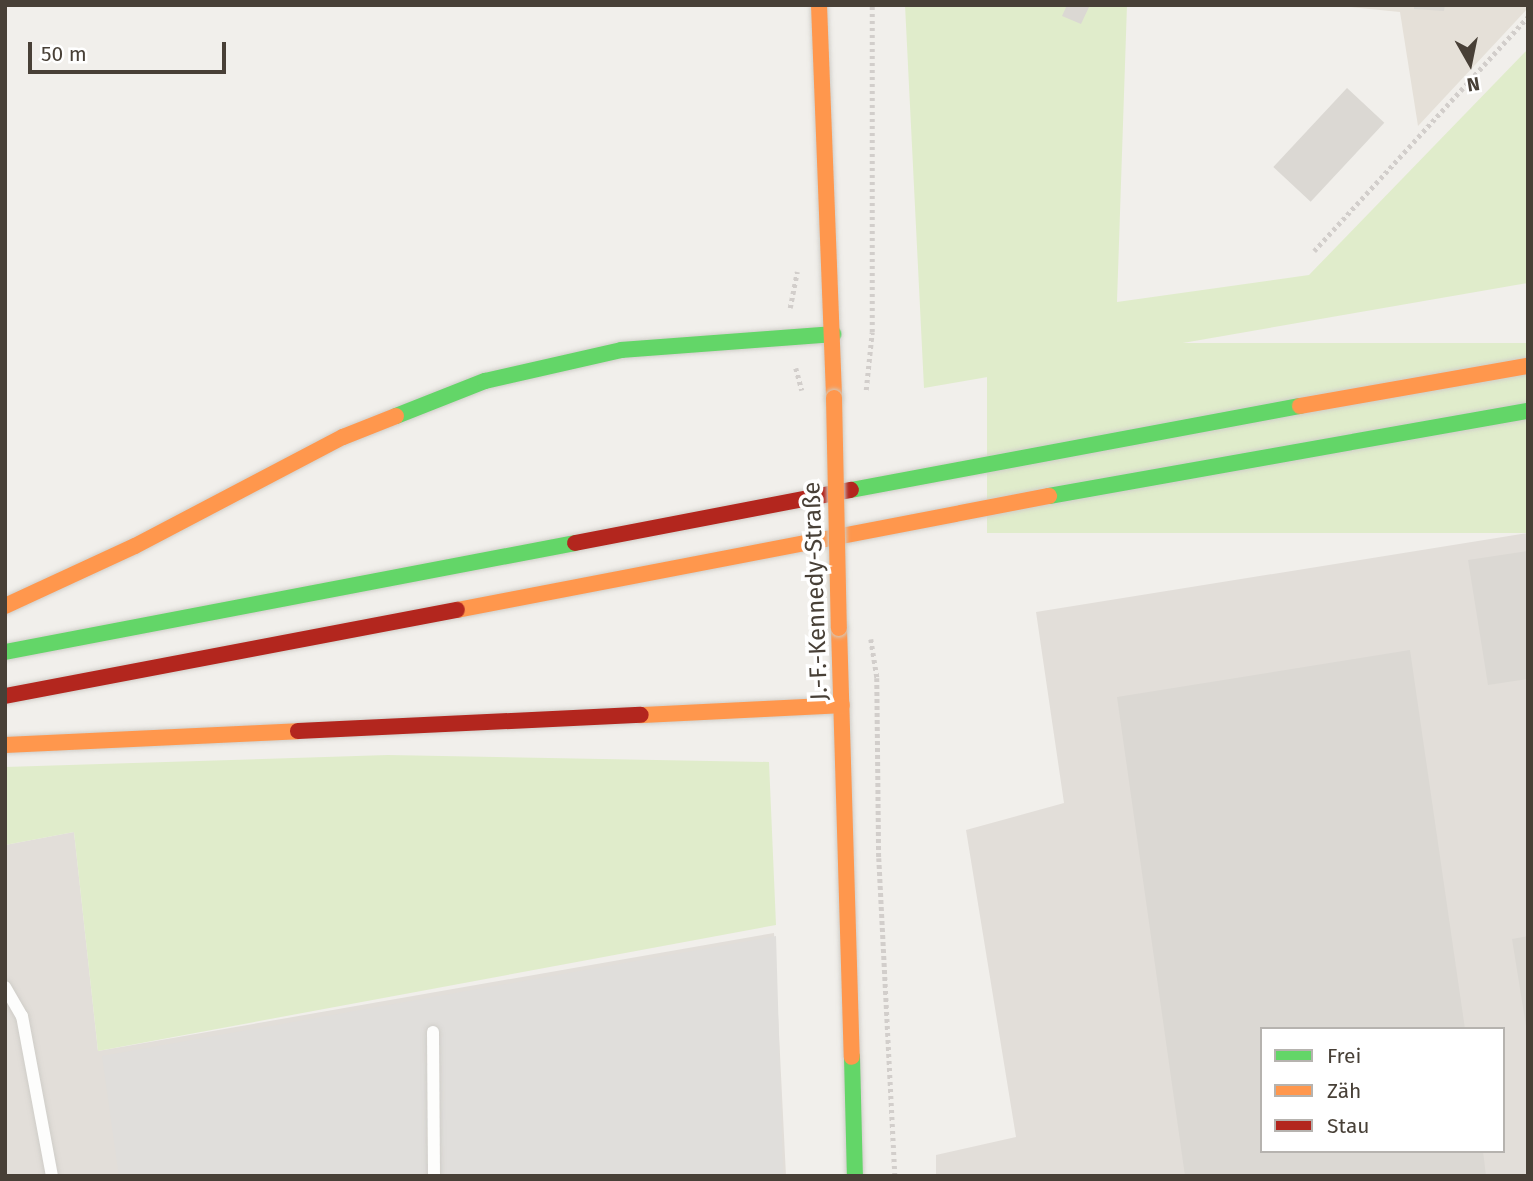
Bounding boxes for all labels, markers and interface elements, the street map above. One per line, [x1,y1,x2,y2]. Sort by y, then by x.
scale bar [32,28,229,72]
north arrow [1435,28,1505,98]
text: 50 m [41,41,87,67]
text: N [1465,72,1481,97]
street label: J.-F.-Kennedy-Straße [798,481,834,701]
legend [1260,1027,1505,1153]
text: Frei [1327,1043,1361,1069]
text: Zäh [1327,1078,1361,1104]
text: Stau [1327,1113,1370,1139]

